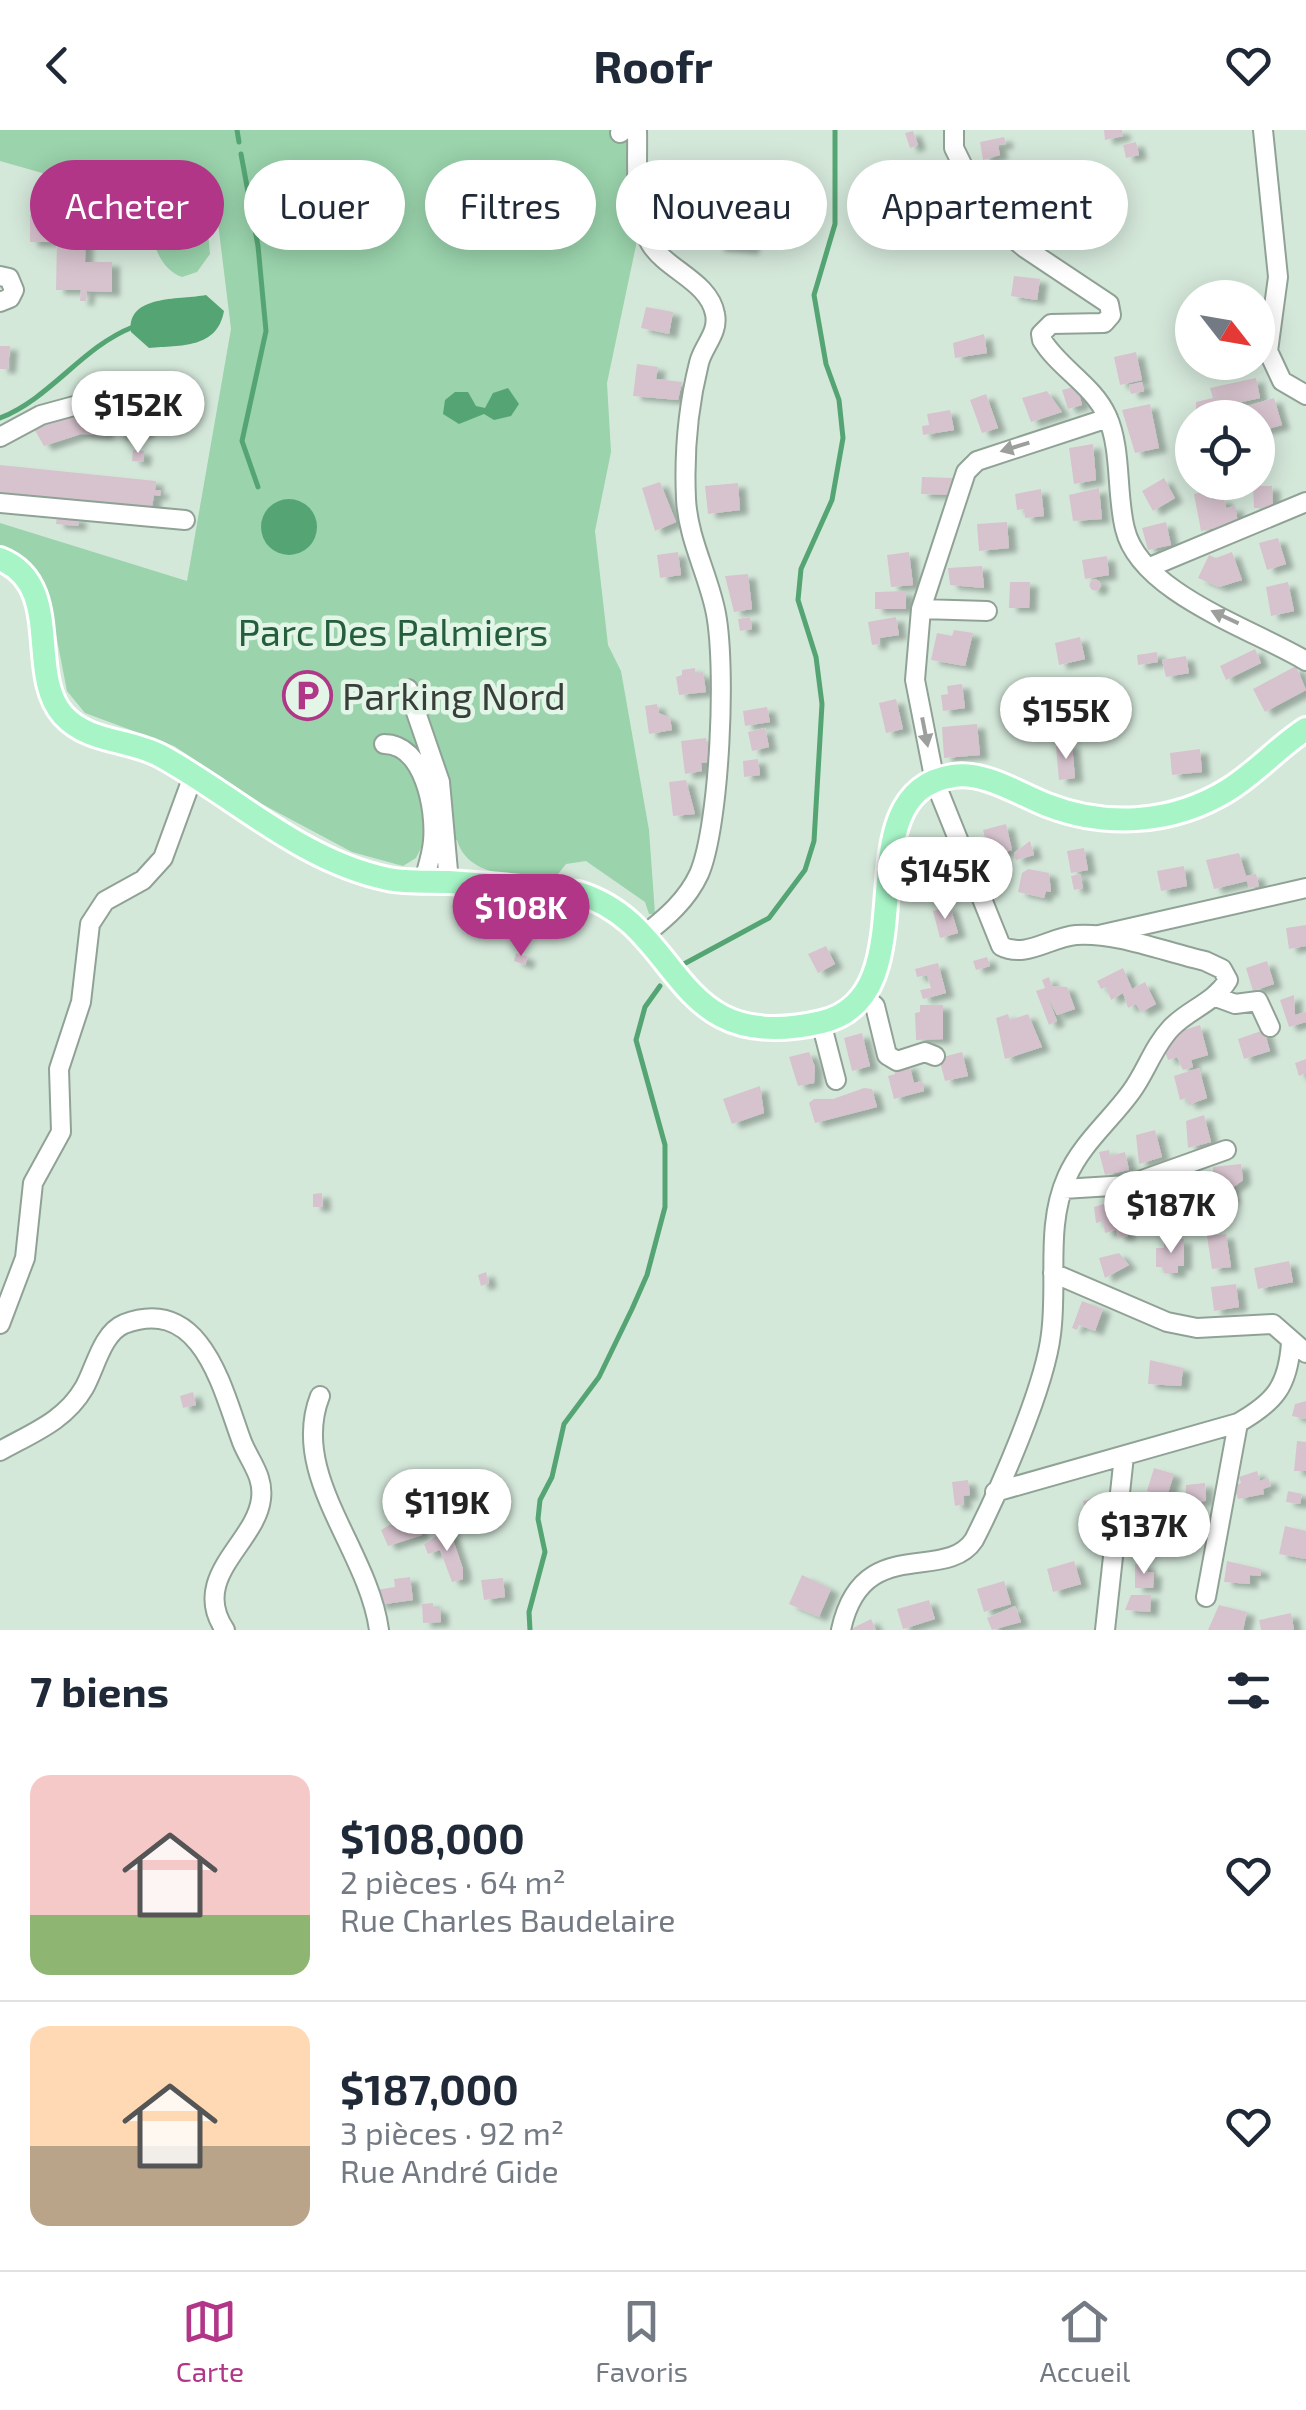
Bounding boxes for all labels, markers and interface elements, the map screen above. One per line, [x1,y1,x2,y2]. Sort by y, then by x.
icon: back [30,38,85,93]
text: Roofr [593,38,713,92]
icon: heart [1221,38,1276,93]
chip: Acheter [30,160,224,250]
chip: Louer [244,160,405,250]
chip: Filtres [425,160,596,250]
chip: Nouveau [616,160,827,250]
chip: Appartement [847,160,1128,250]
north arrow [1175,280,1275,380]
map controls [1175,280,1275,500]
pin: $152K [68,371,208,456]
text: $152K [94,384,182,422]
button: locate [1175,400,1275,500]
one-way arrow [1000,440,1030,455]
park label: Parc Des Palmiers [238,608,548,654]
one-way arrow [1210,609,1240,625]
parking icon: Parking Nord [281,669,333,721]
place label: Parking Nord [342,672,566,718]
pin: $155K [996,677,1136,762]
text: $155K [1022,690,1110,728]
one-way arrow [918,717,934,748]
pin: $145K [875,837,1015,922]
text: $145K [900,850,990,888]
pin: $108K [451,874,591,959]
text: $108K [475,887,567,925]
pin: $187K [1101,1171,1241,1256]
text: $187K [1126,1184,1216,1222]
pin: $119K [377,1469,517,1554]
text: $119K [404,1482,490,1520]
pin: $137K [1074,1492,1214,1577]
text: $137K [1100,1505,1188,1543]
icon: filters [1221,1663,1276,1718]
text: 7 biens [30,1665,169,1715]
text: $108,000 [340,1812,525,1862]
icon: home [110,1815,230,1935]
icon: heart [1221,1848,1276,1903]
text: 2 pièces · 64 m² [340,1862,566,1900]
text: Rue Charles Baudelaire [340,1900,675,1938]
text: $187,000 [340,2063,519,2113]
icon: home [110,2066,230,2186]
icon: heart [1221,2099,1276,2154]
text: 3 pièces · 92 m² [340,2113,564,2151]
text: Rue André Gide [340,2151,559,2189]
tab: Carte [176,2294,244,2388]
tab: Favoris [595,2294,688,2388]
tab: Accueil [1039,2294,1130,2388]

